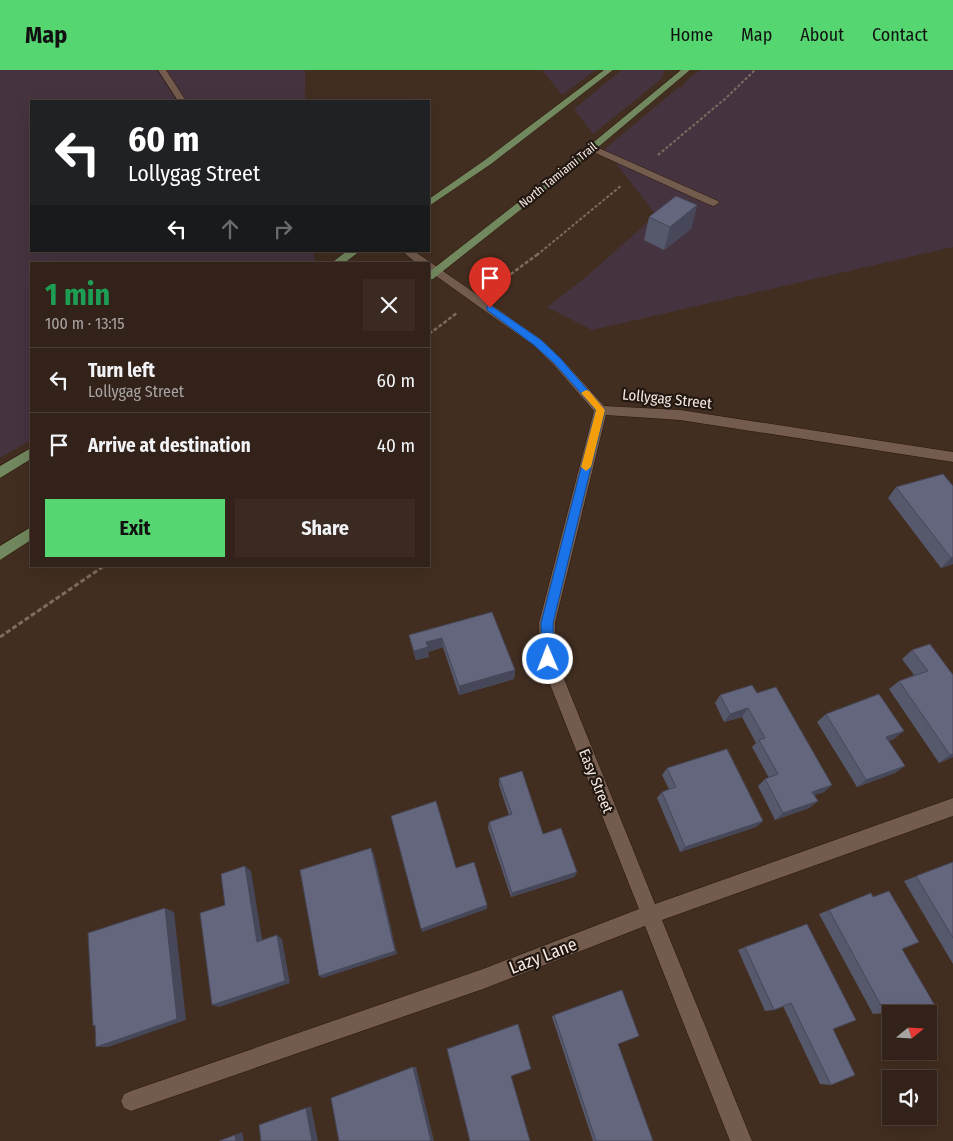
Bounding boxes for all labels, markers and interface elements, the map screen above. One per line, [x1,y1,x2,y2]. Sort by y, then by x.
text: Map [25,21,67,49]
text: Home [670,24,713,46]
text: Map [741,24,772,46]
text: About [800,24,844,46]
text: Contact [872,24,928,46]
text: 60 m [128,118,199,160]
icon: left [45,120,110,185]
street label: North Tamiami Trail [516,139,600,211]
text: Lollygag Street [128,160,260,187]
icon: left [163,215,191,243]
icon: ahead [216,215,244,243]
icon: right [269,215,297,243]
pin [469,257,511,308]
icon: arrive [476,264,504,292]
text: 1 min [45,277,110,313]
button: close [363,279,415,331]
text: 100 m · 13:15 [45,314,125,333]
text: Turn left [88,359,155,382]
icon: left [45,366,73,394]
text: 60 m [377,369,415,392]
text: Lollygag Street [88,382,184,401]
street label: Lollygag Street [621,385,713,413]
icon: arrive [45,431,73,459]
text: Arrive at destination [88,434,251,457]
text: 40 m [377,434,415,457]
button: Exit [45,499,225,557]
button: Share [235,499,415,557]
position arrow [521,632,573,684]
street label: Easy Street [575,746,617,816]
street label: Lazy Lane [506,933,580,979]
north arrow [882,1005,938,1060]
map controls [882,1005,937,1125]
button: sound [882,1070,937,1125]

